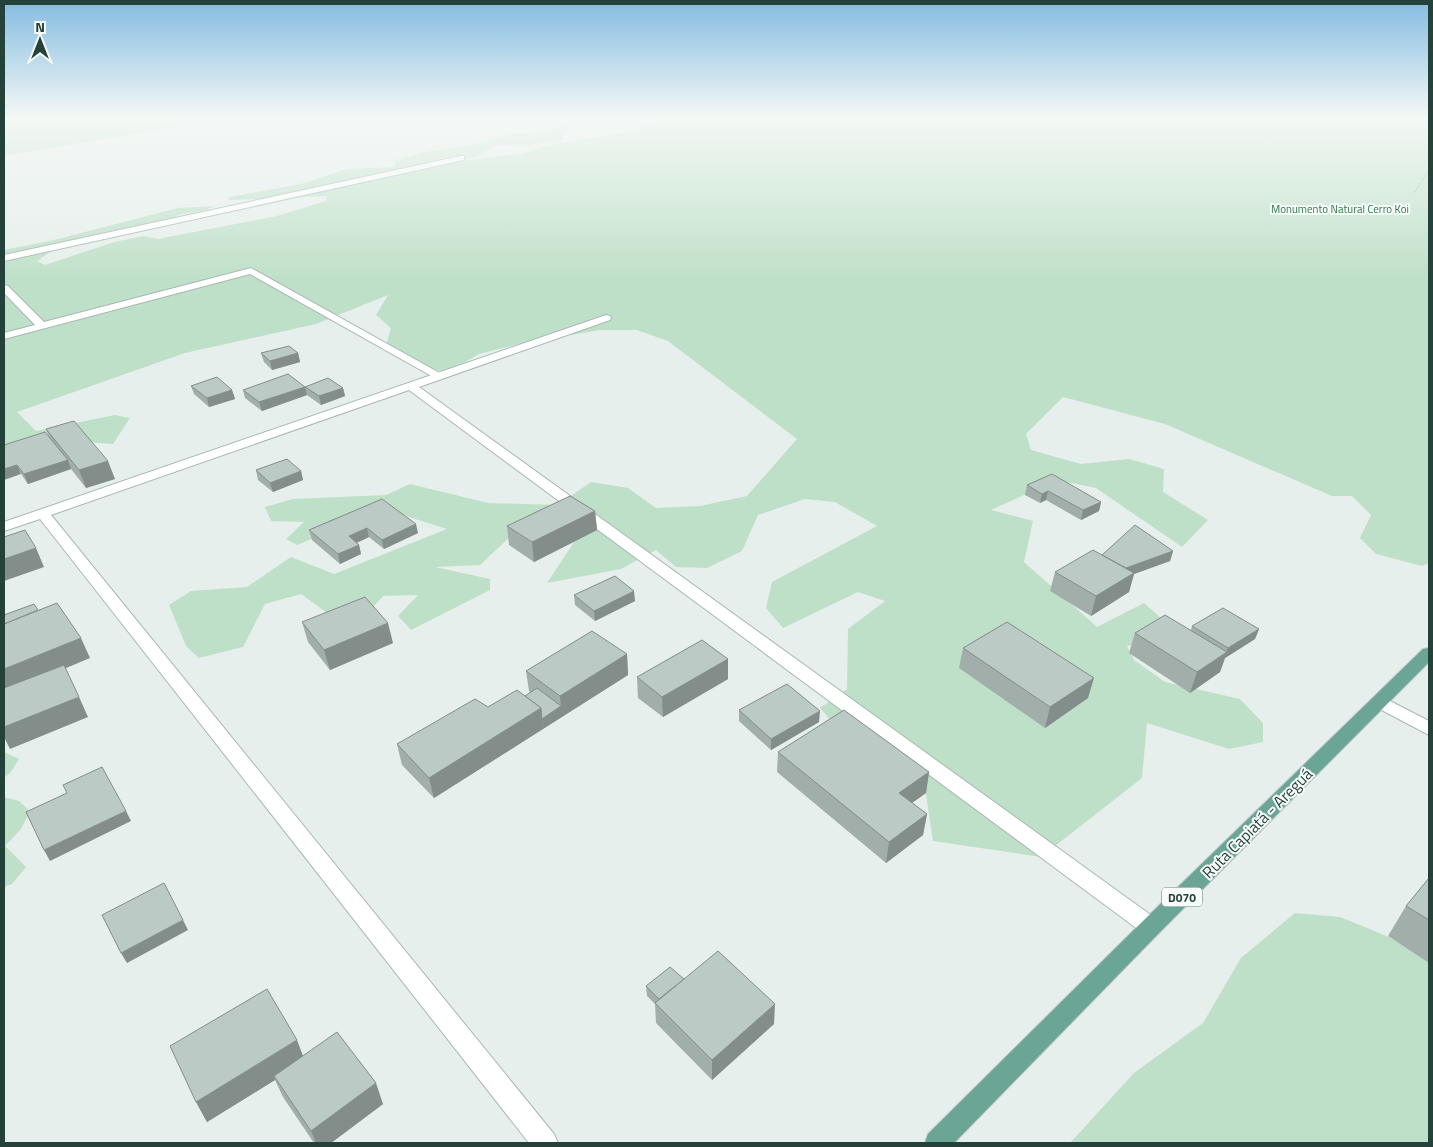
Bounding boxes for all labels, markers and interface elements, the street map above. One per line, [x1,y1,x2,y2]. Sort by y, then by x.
north arrow [15,15,65,65]
text: N [35,16,45,37]
park label: Monumento Natural Cerro Koi [1271,201,1409,217]
street label: Ruta Capiatá - Areguá [1196,762,1318,884]
road number: D070 [1162,888,1202,906]

